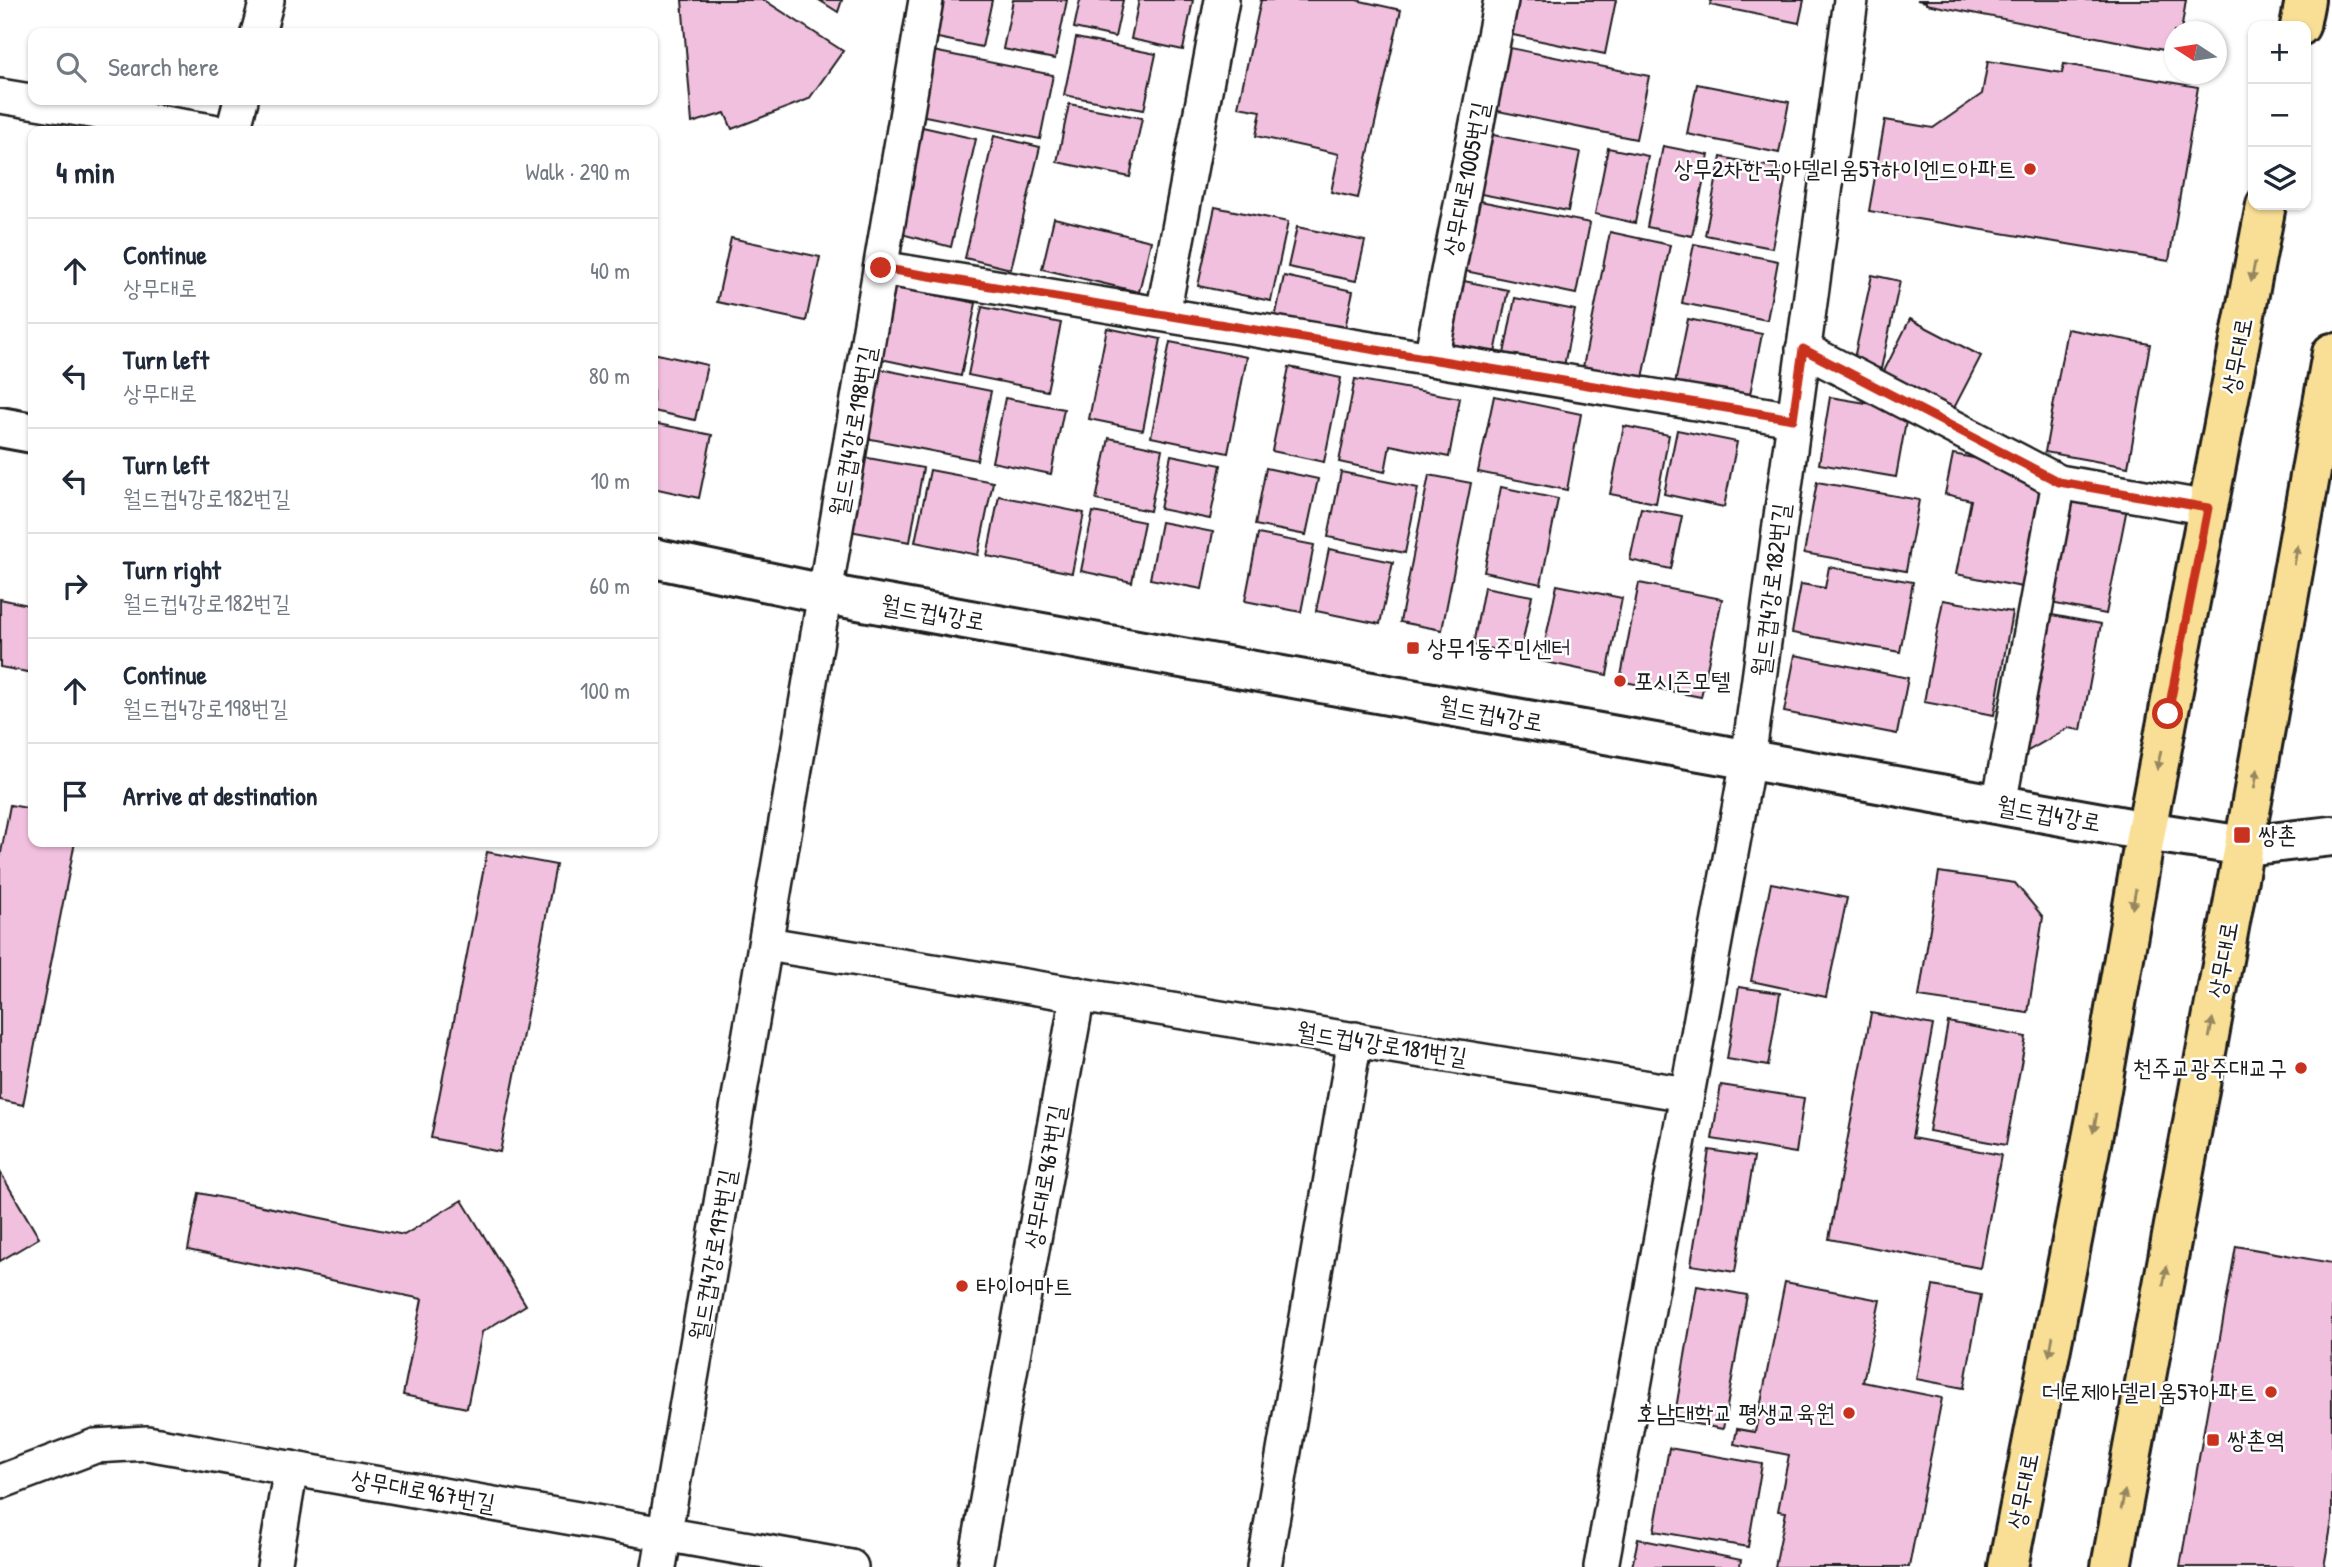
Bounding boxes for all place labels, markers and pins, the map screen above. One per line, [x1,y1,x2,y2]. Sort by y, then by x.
place label: 상무2차한국아델리움57하이엔드아파트 [1674,152,2016,184]
marker: 상무2차한국아델리움57하이엔드아파트 [2022,161,2038,177]
place label: 상무1동주민센터 [1427,631,1571,663]
marker: 상무1동주민센터 [1405,640,1421,656]
place label: 포시즌모텔 [1634,664,1731,696]
marker: 포시즌모텔 [1612,673,1628,689]
place label: 쌍촌 [2258,818,2297,850]
marker: 쌍촌 [2232,825,2252,845]
place label: 천주교광주대교구 [2133,1051,2287,1083]
marker: 천주교광주대교구 [2293,1060,2309,1076]
place label: 타이어마트 [976,1269,1073,1301]
marker: 타이어마트 [954,1278,970,1294]
place label: 더로제아델리움57아파트 [2042,1375,2257,1407]
marker: 더로제아델리움57아파트 [2263,1384,2279,1400]
place label: 호남대학교 평생교육원 [1636,1396,1835,1428]
marker: 호남대학교 평생교육원 [1841,1405,1857,1421]
place label: 쌍촌역 [2227,1423,2285,1455]
marker: 쌍촌역 [2205,1432,2221,1448]

